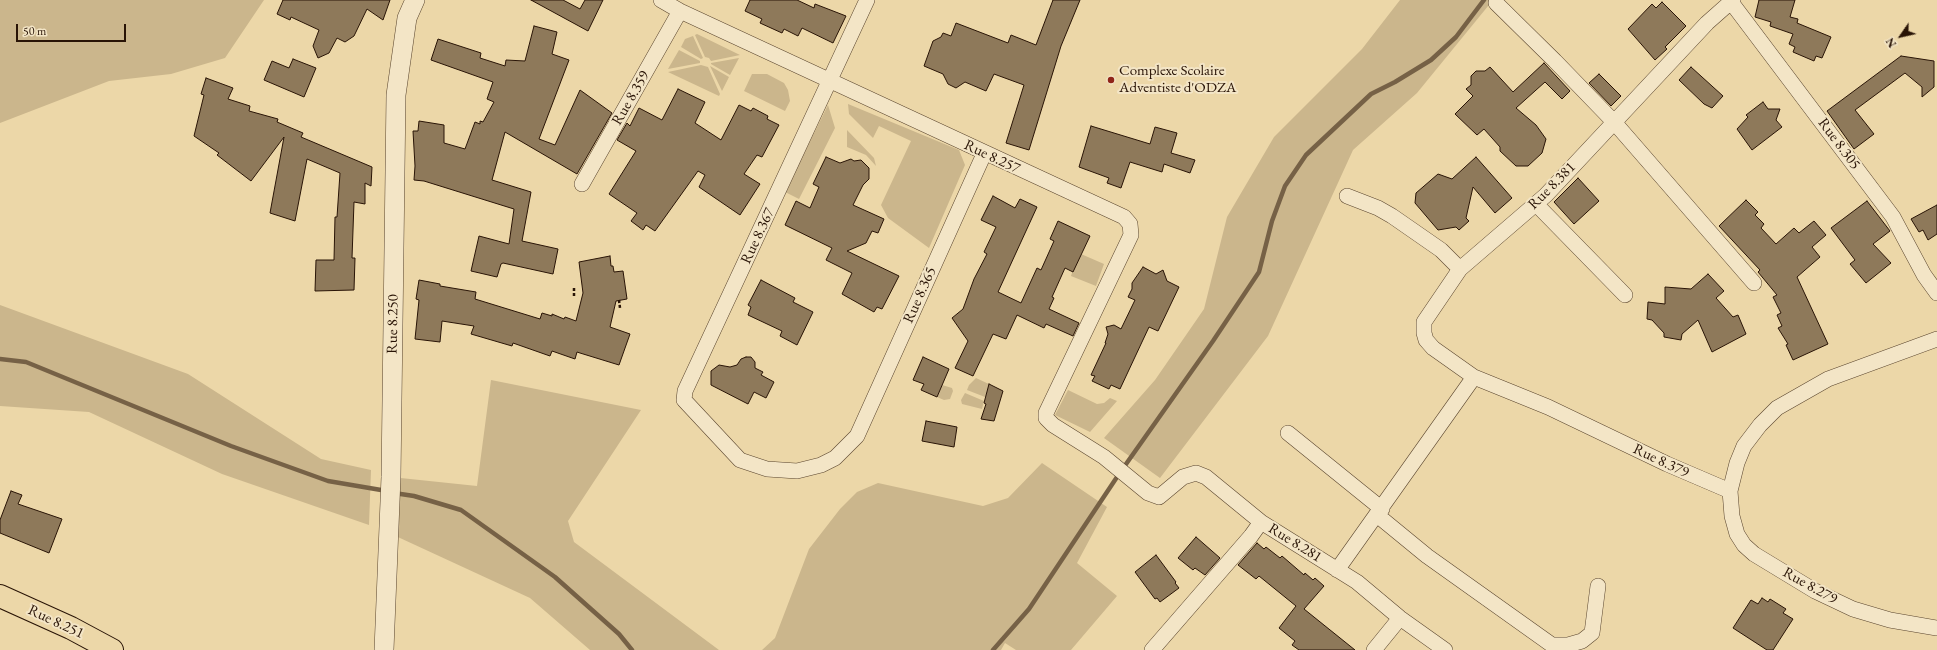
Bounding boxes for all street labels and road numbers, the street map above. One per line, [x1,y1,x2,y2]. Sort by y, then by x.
street label: Rue 8.359 [608,68,654,128]
street label: Rue 8.305 [1814,115,1864,173]
street label: Rue 8.257 [961,136,1023,178]
street label: Rue 8.381 [1525,159,1579,213]
street label: Rue 8.367 [737,205,779,267]
street label: Rue 8.365 [900,264,940,326]
street label: Rue 8.250 [383,294,403,354]
street label: Rue 8.379 [1630,440,1692,482]
street label: Rue 8.281 [1265,520,1325,566]
street label: Rue 8.279 [1780,564,1840,608]
street label: Rue 8.251 [25,601,87,643]

